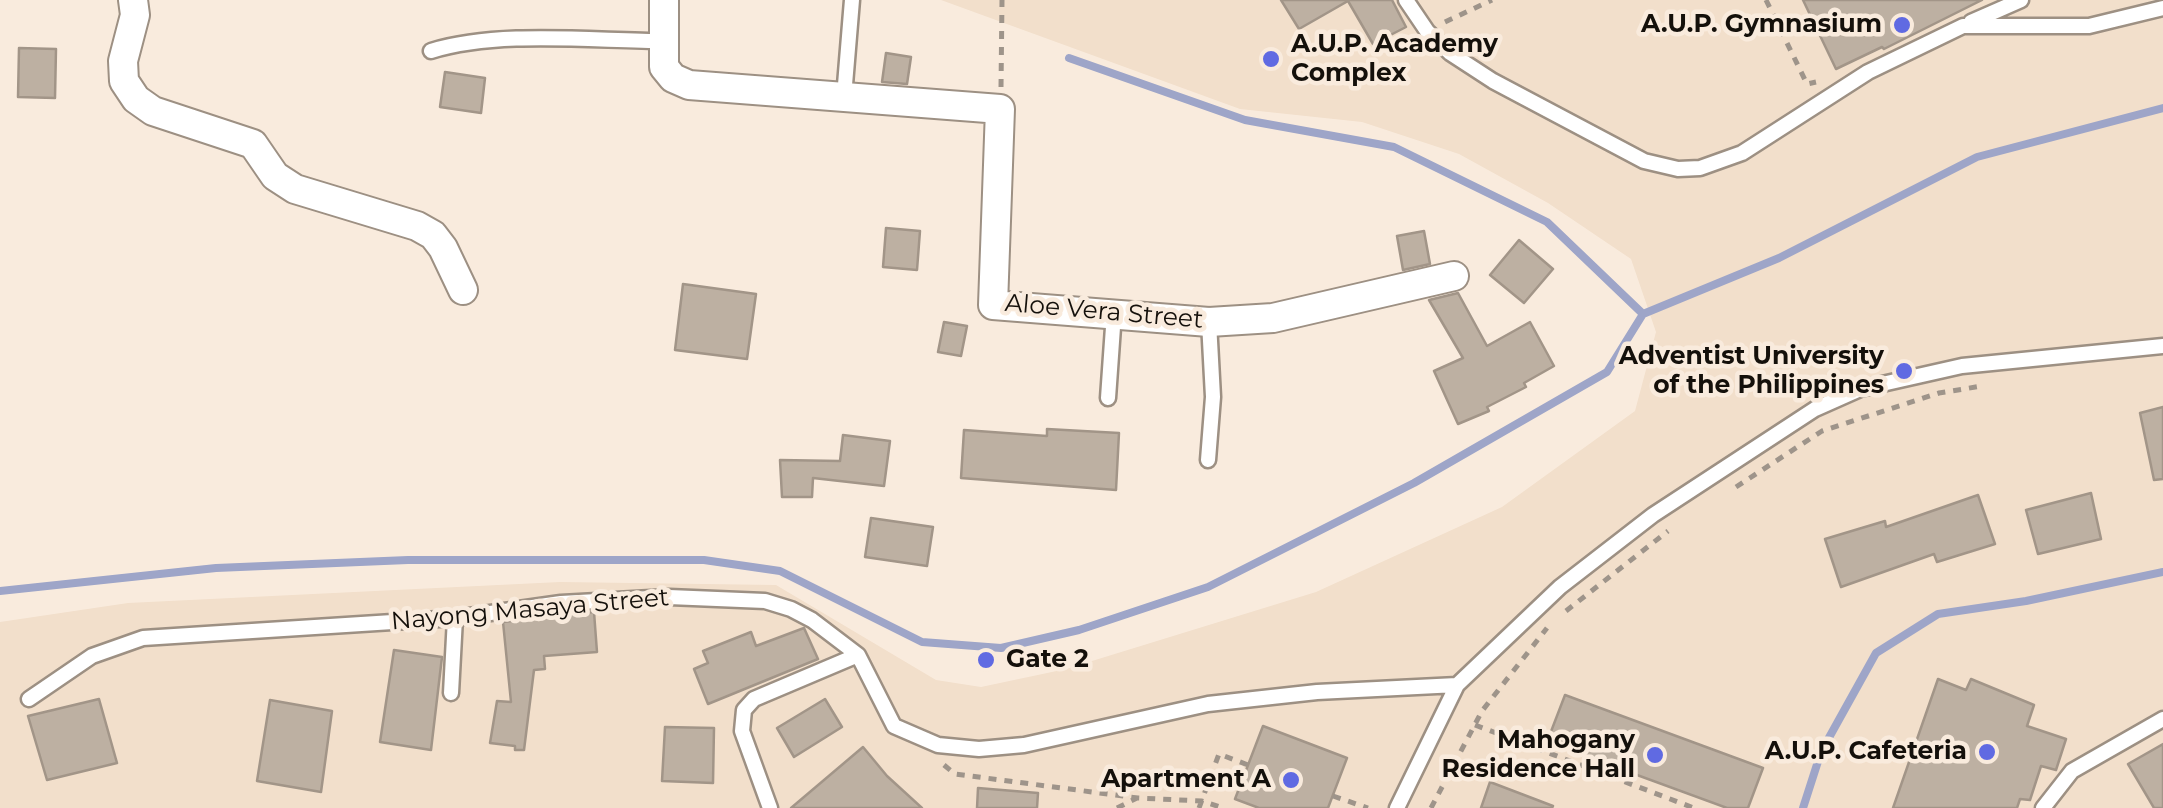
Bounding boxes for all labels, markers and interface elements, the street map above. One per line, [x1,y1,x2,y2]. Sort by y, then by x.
place label: A.U.P. Gymnasium [1641,10,1882,40]
marker: A.U.P. Gymnasium [1891,14,1913,36]
place label: A.U.P. Academy Complex [1291,30,1498,89]
marker: A.U.P. Academy Complex [1260,48,1282,70]
street label: Aloe Vera Street [1004,288,1204,336]
place label: Adventist University of the Philippines [1619,342,1884,401]
marker: Adventist University of the Philippines [1893,360,1915,382]
street label: Nayong Masaya Street [390,583,670,637]
place label: Gate 2 [1006,645,1089,675]
marker: Gate 2 [975,649,997,671]
place label: Mahogany Residence Hall [1441,726,1635,785]
place label: A.U.P. Cafeteria [1765,737,1967,767]
marker: A.U.P. Cafeteria [1976,741,1998,763]
marker: Mahogany Residence Hall [1644,744,1666,766]
place label: Apartment A [1101,765,1271,795]
marker: Apartment A [1280,769,1302,791]

